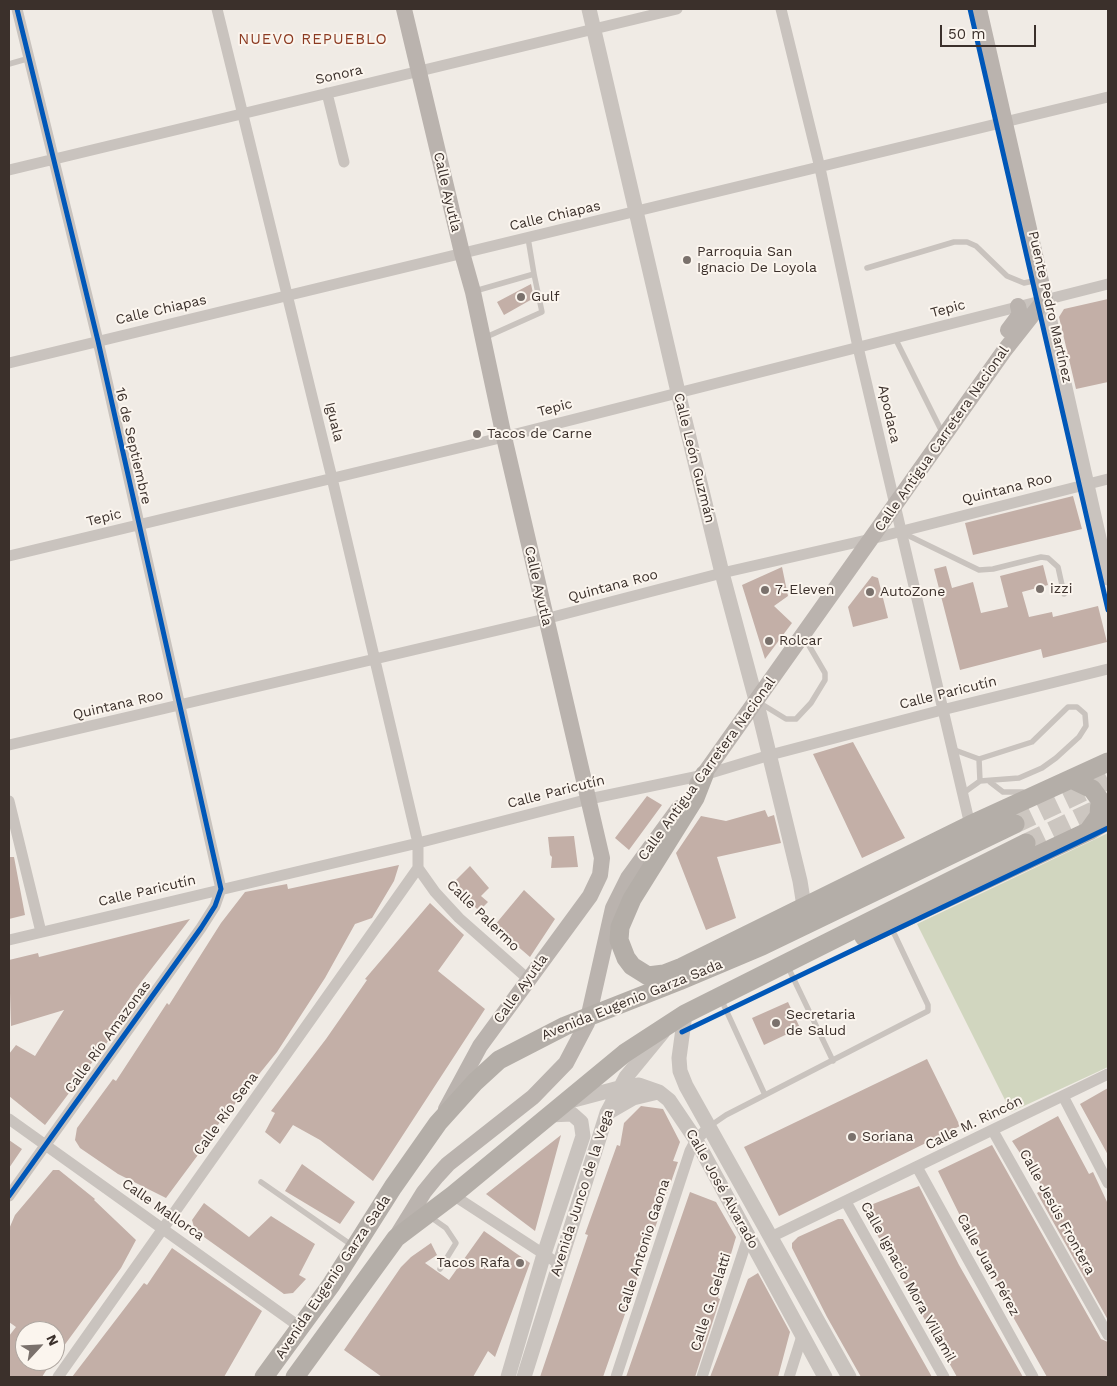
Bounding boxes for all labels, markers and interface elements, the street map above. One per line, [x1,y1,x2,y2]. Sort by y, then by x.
scale bar [942,15,1038,47]
text: 50 m [948,25,985,43]
district label: NUEVO REPUEBLO [236,31,390,49]
street label: Sonora [314,61,364,89]
street label: Calle Ayutla [430,150,464,234]
street label: Calle Chiapas [508,197,602,235]
street label: Puente Pedro Martínez [1024,229,1076,385]
place label: Parroquia San Ignacio De Loyola [697,244,817,276]
marker: Parroquia San Ignacio De Loyola [681,254,693,266]
place label: Gulf [531,289,560,305]
street label: Calle Chiapas [114,291,208,329]
marker: Gulf [515,291,527,303]
street label: Tepic [929,296,967,322]
street label: Calle Antigua Carretera Nacional [871,343,1013,535]
street label: Apodaca [874,383,904,445]
street label: 16 de Septiembre [111,386,155,506]
street label: Calle León Guzmán [670,391,718,525]
street label: Tepic [536,395,574,421]
street label: Iguala [321,400,347,444]
place label: Tacos de Carne [487,426,592,442]
marker: Tacos de Carne [471,428,483,440]
street label: Quintana Roo [960,470,1054,508]
street label: Tepic [85,506,123,530]
street label: Calle Ayutla [521,544,555,628]
street label: Quintana Roo [566,566,660,606]
place label: izzi [1050,581,1072,597]
place label: 7-Eleven [775,582,834,598]
marker: izzi [1034,583,1046,595]
marker: 7-Eleven [759,584,771,596]
place label: AutoZone [880,584,945,600]
marker: AutoZone [864,586,876,598]
place label: Rolcar [779,633,822,649]
marker: Rolcar [763,635,775,647]
street label: Calle Paricutín [898,673,998,713]
street label: Calle Antigua Carretera Nacional [635,674,779,864]
street label: Quintana Roo [71,686,165,724]
street label: Calle Paricutín [506,772,606,812]
street label: Calle Paricutín [97,872,197,910]
street label: Calle Palermo [443,877,523,955]
street label: Calle Ayutla [490,951,552,1027]
street label: Avenida Eugenio Garza Sada [539,956,725,1044]
street label: Calle Río Amazonas [61,977,155,1097]
place label: Secretaria de Salud [786,1007,855,1040]
marker: Secretaria de Salud [770,1017,782,1029]
street label: Calle Río Sena [190,1069,262,1159]
street label: Calle M. Rincón [923,1092,1025,1154]
street label: Avenida Junco de la Vega [547,1107,617,1279]
street label: Calle José Alvarado [682,1126,762,1252]
place label: Soriana [862,1129,913,1145]
marker: Soriana [846,1131,858,1143]
street label: Calle Jesús Frontera [1016,1146,1098,1278]
street label: Calle Mallorca [118,1175,208,1245]
street label: Calle Antonio Gaona [614,1177,674,1315]
street label: Avenida Eugenio Garza Sada [272,1192,394,1362]
street label: Calle Ignacio Mora Villamil [857,1199,959,1365]
street label: Calle Juan Pérez [953,1211,1023,1319]
street label: Calle G. Gelatti [687,1251,735,1353]
place label: Tacos Rafa [436,1255,510,1271]
marker: Tacos Rafa [514,1257,526,1269]
north arrow [15,1321,65,1371]
text: N [43,1332,62,1348]

